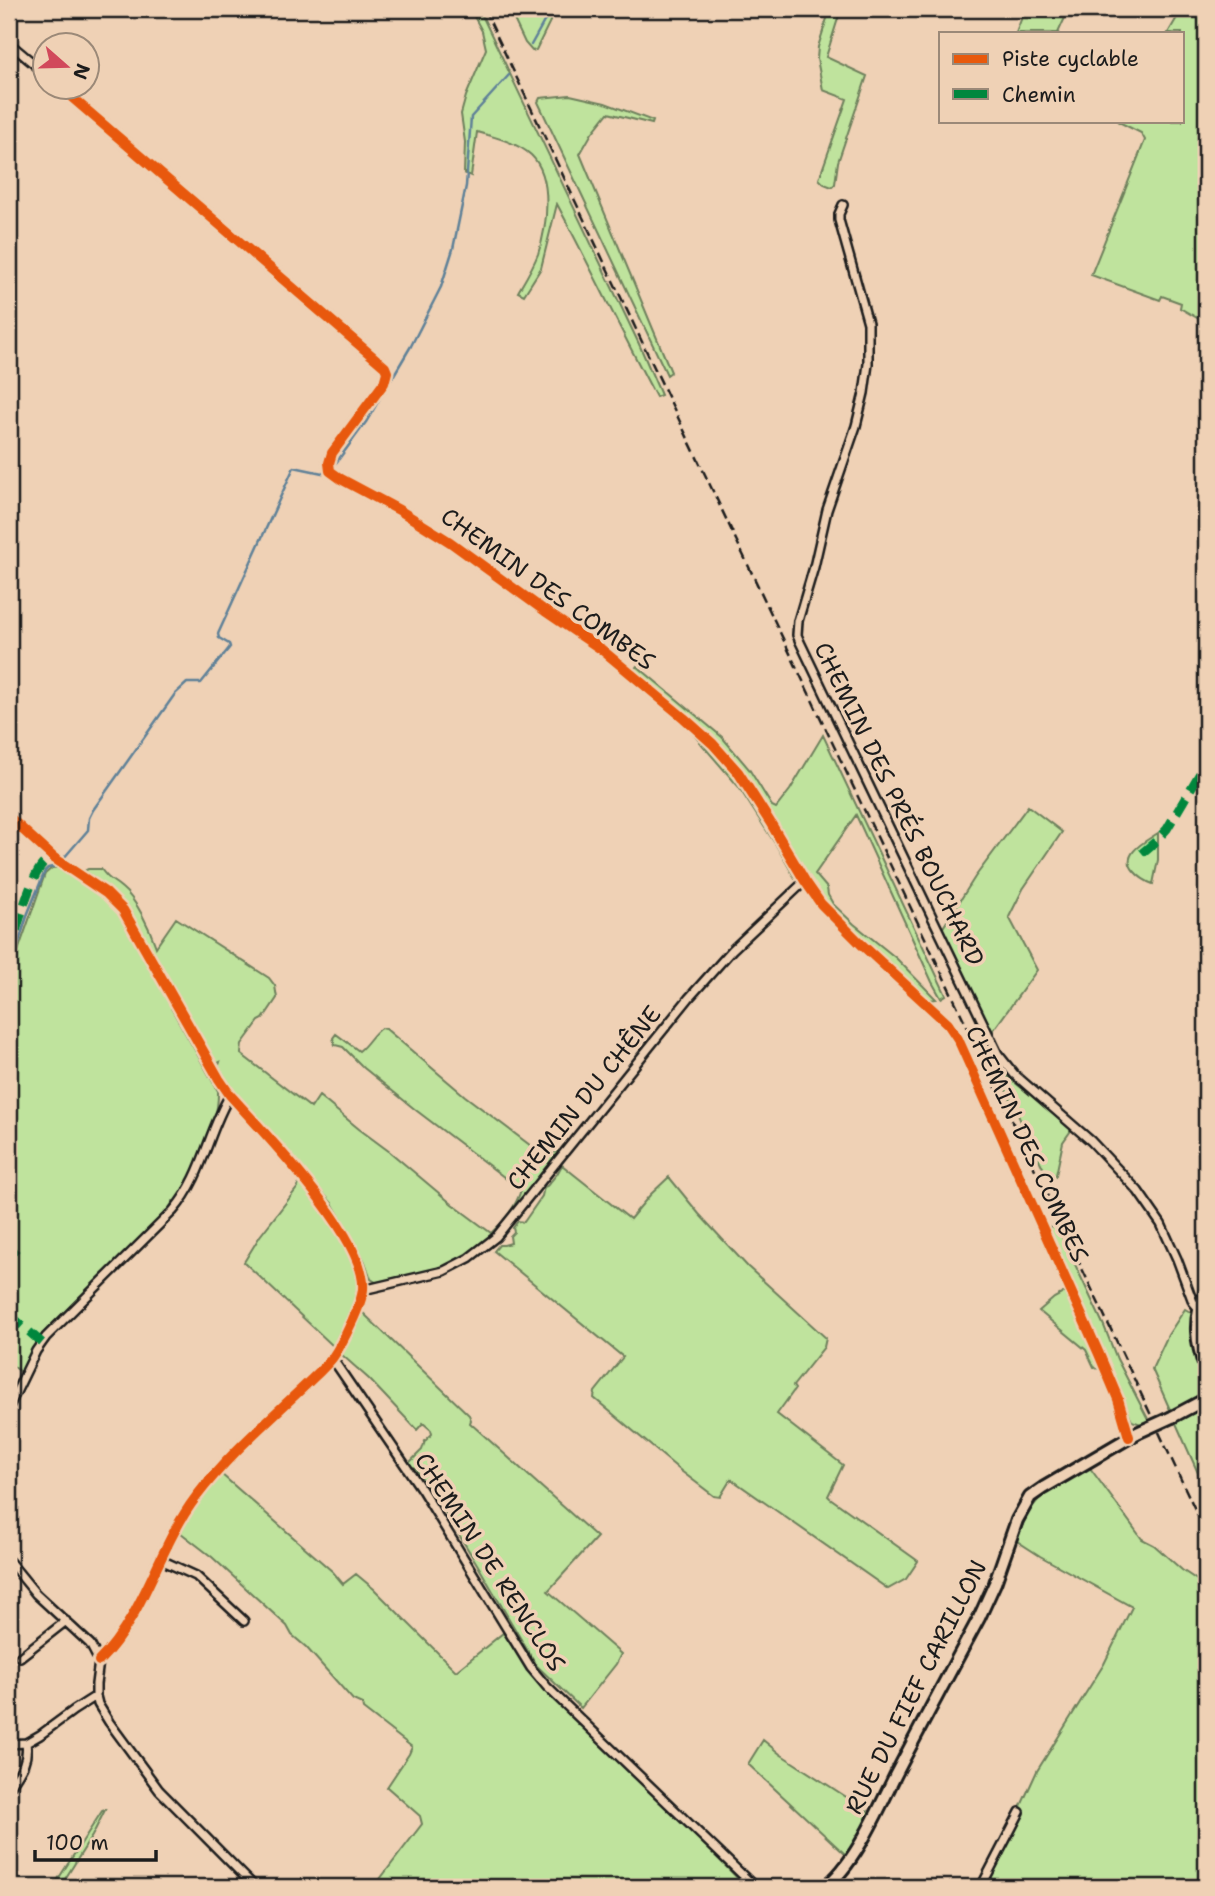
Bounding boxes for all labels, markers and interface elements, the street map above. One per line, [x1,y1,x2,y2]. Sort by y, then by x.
north arrow [32,32,102,102]
legend [939,32,1184,122]
text: Piste cyclable [1002,45,1139,73]
text: N [67,60,96,83]
text: Chemin [1002,81,1076,109]
street label: CHEMIN DES COMBES [434,500,662,678]
street label: CHEMIN DES PRÉS BOUCHARD [806,637,992,971]
street label: CHEMIN DU CHÊNE [500,999,668,1197]
street label: CHEMIN DES COMBES [958,1020,1096,1268]
street label: CHEMIN DE RENCLOS [407,1447,573,1677]
street label: RUE DU FIEF CARILLON [838,1554,994,1820]
scale bar [35,1819,156,1863]
text: 100 m [46,1829,109,1857]

